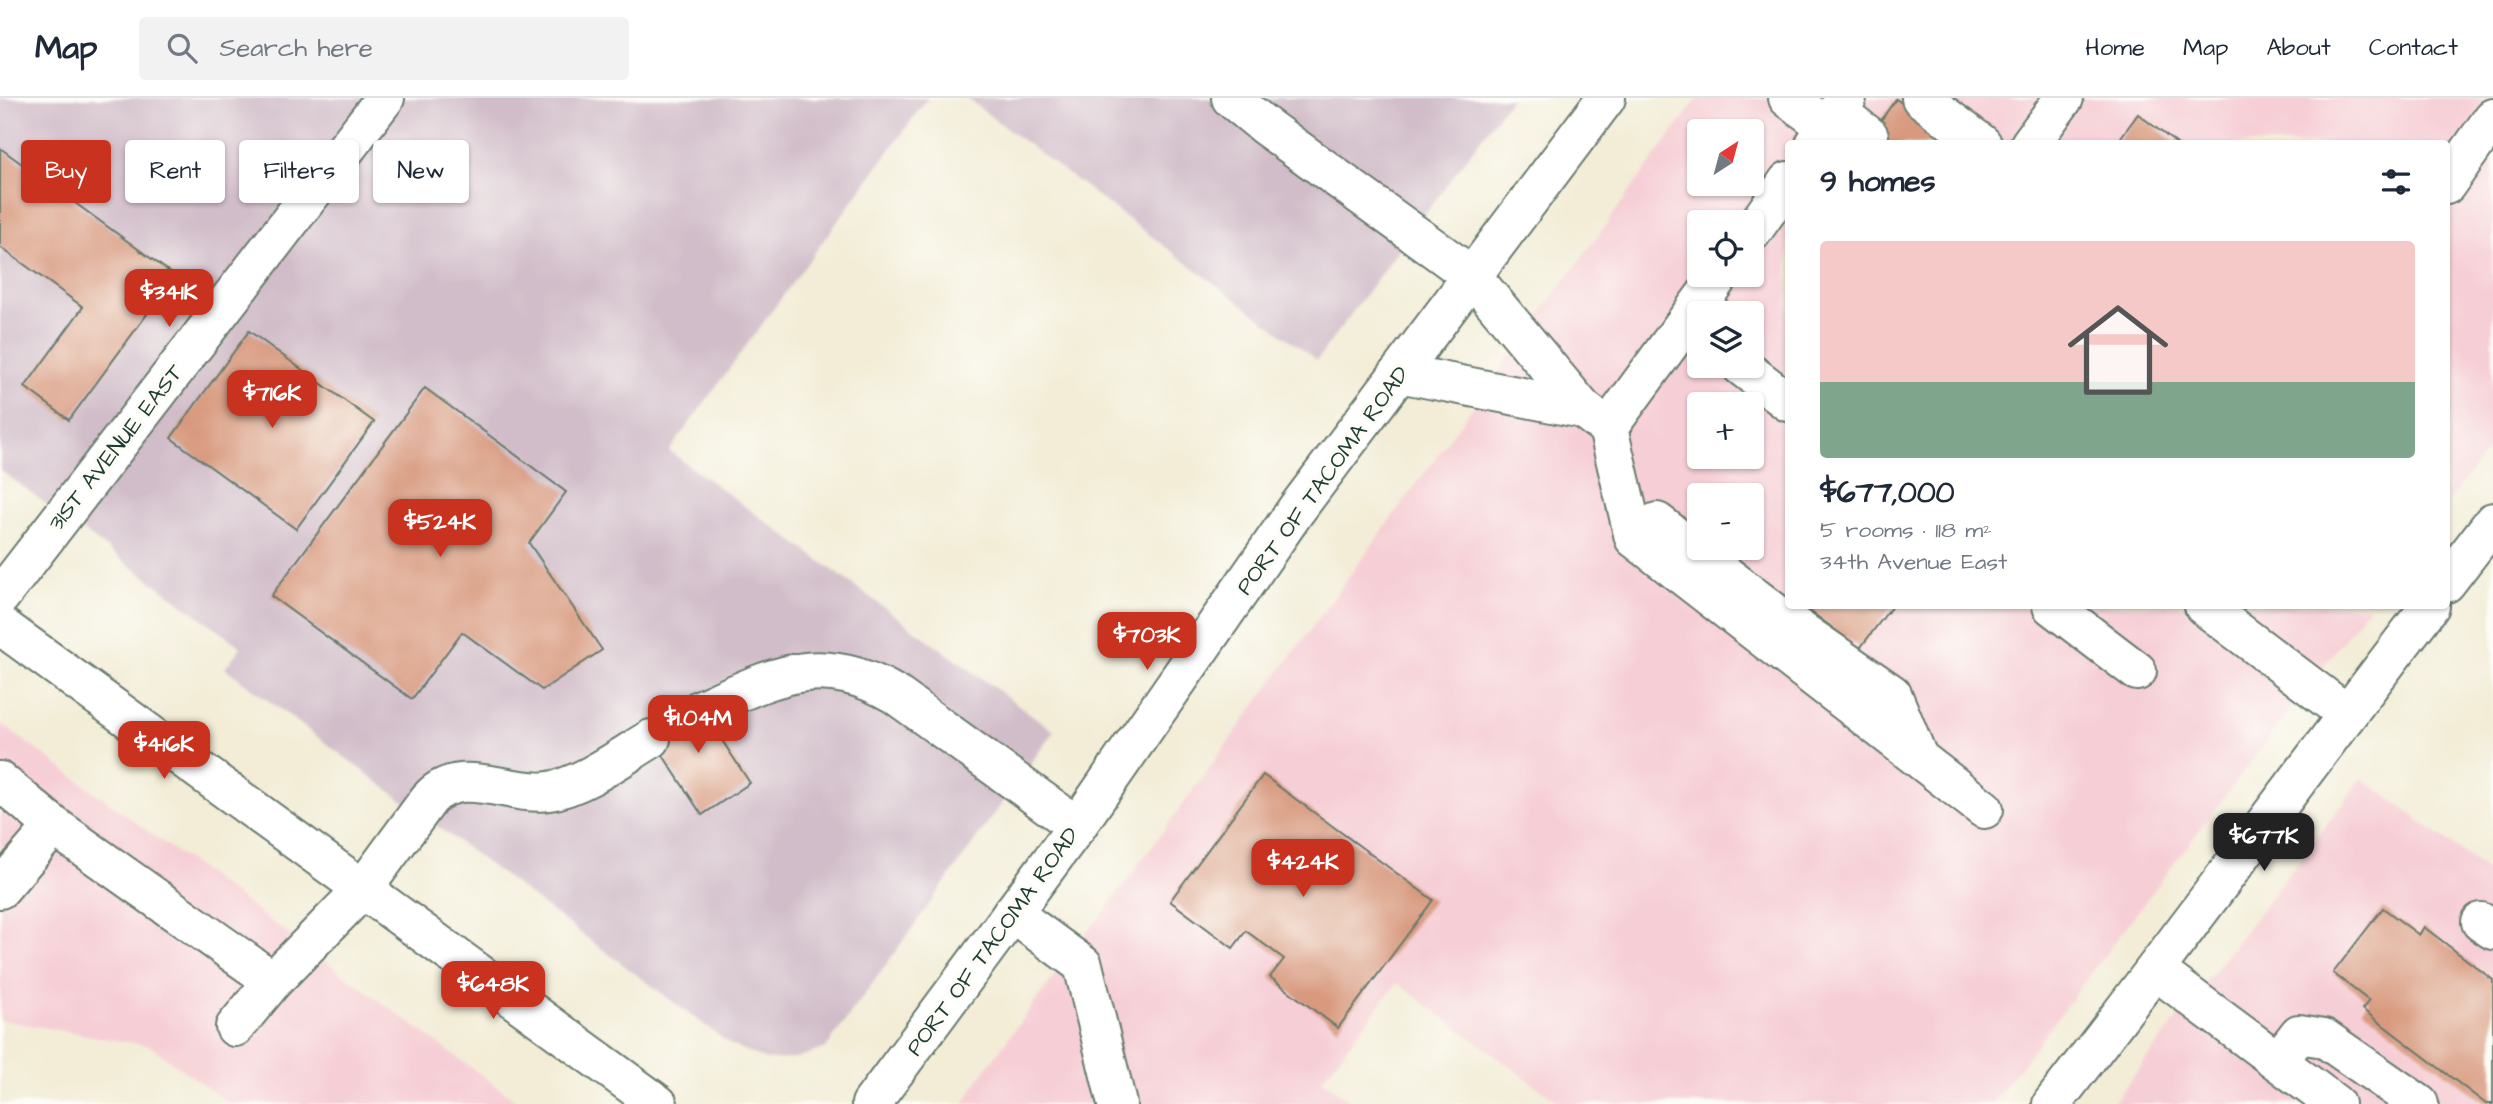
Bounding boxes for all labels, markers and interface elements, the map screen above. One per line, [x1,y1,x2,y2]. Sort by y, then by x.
search box [139,17,629,80]
text: Map [35,25,97,71]
icon: search [163,29,201,67]
text: Search here [219,30,373,66]
text: Home [2085,31,2145,65]
text: Map [2183,31,2228,65]
text: About [2266,31,2331,65]
text: Contact [2369,31,2458,65]
north arrow [1687,119,1764,196]
map controls [1687,119,1764,560]
chip: Buy [21,140,111,203]
chip: Rent [125,140,225,203]
chip: Filters [239,140,359,203]
chip: New [373,140,469,203]
text: 9 homes [1820,161,1935,203]
icon: filters [2377,163,2415,201]
button: locate [1687,210,1764,287]
pin: $341K [120,270,218,329]
text: $341K [140,276,198,308]
icon: home [2055,287,2181,413]
button: layers [1687,301,1764,378]
street label: 31ST AVENUE EAST [41,357,191,538]
street label: PORT OF TACOMA ROAD [1229,360,1417,602]
pin: $716K [223,370,321,430]
text: $716K [243,377,301,409]
button: + [1687,392,1764,469]
text: $677,000 [1820,472,1955,514]
button: − [1687,483,1764,560]
pin: $524K [391,500,489,559]
text: $524K [404,506,476,538]
text: 5 rooms · 118 m² [1820,514,1992,546]
text: 34th Avenue East [1820,546,2007,578]
pin: $703K [1098,612,1196,672]
text: $703K [1113,619,1181,651]
pin: $1.04M [641,696,755,755]
text: $1.04M [664,702,732,734]
pin: $416K [115,722,213,781]
text: $416K [134,728,194,760]
pin: $677K [2215,814,2313,873]
text: $677K [2229,820,2299,852]
street label: PORT OF TACOMA ROAD [899,821,1087,1063]
pin: $424K [1254,840,1352,899]
text: $424K [1267,846,1339,878]
pin: $648K [444,962,542,1021]
text: $648K [457,968,529,1000]

